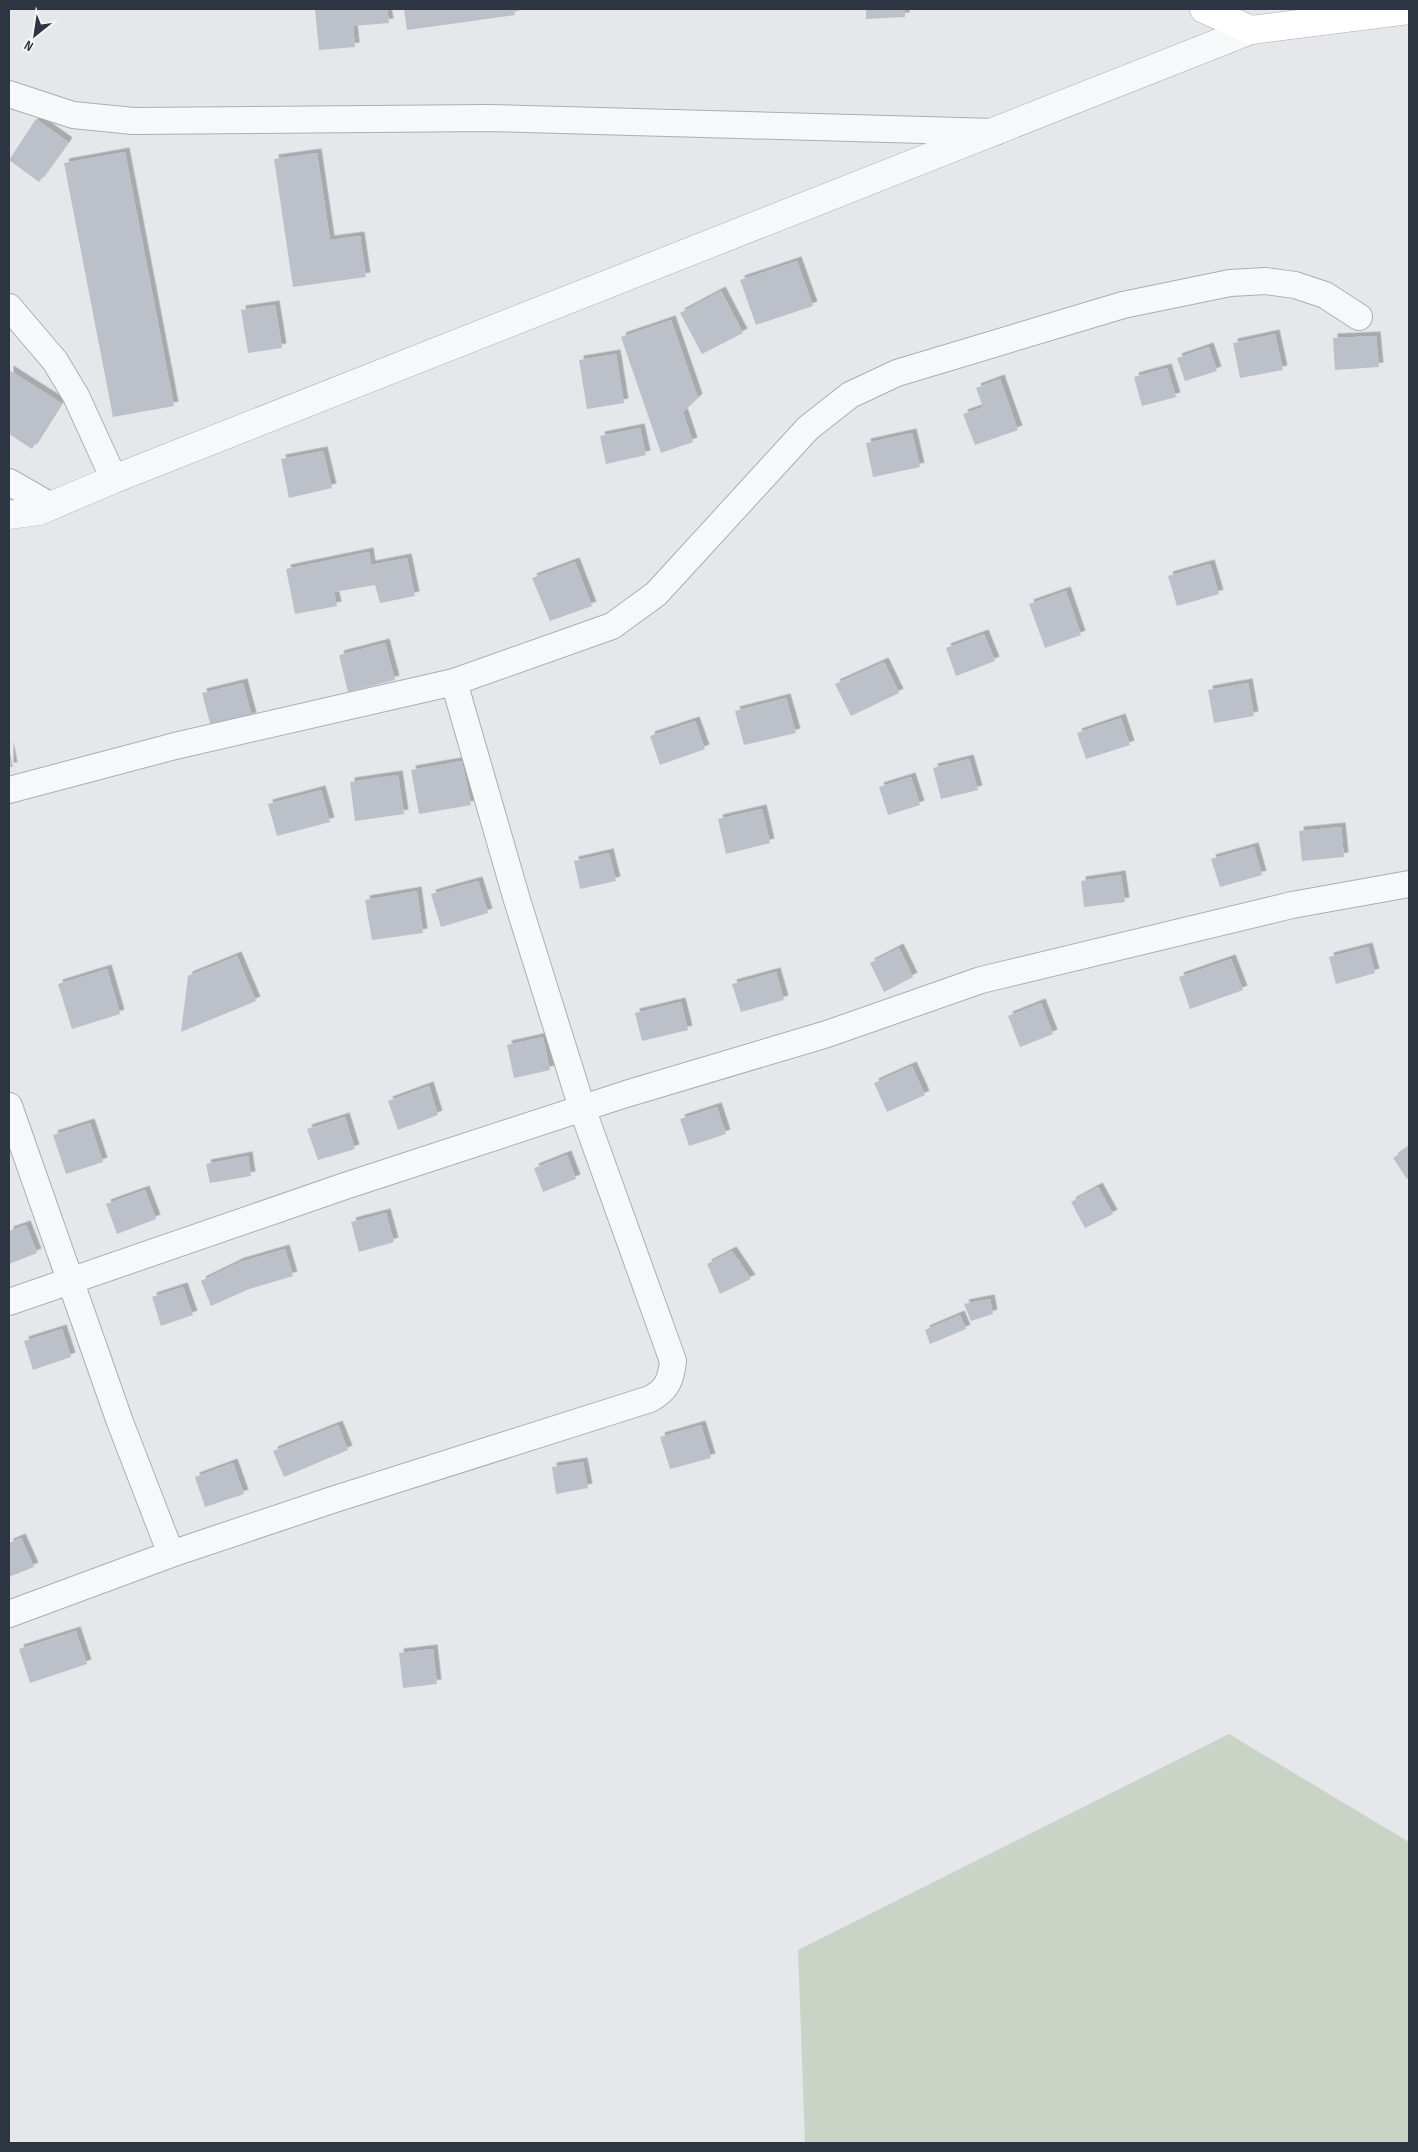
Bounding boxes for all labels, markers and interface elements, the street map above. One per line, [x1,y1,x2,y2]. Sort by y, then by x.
north arrow [10,10,60,60]
text: N [21,37,36,55]

